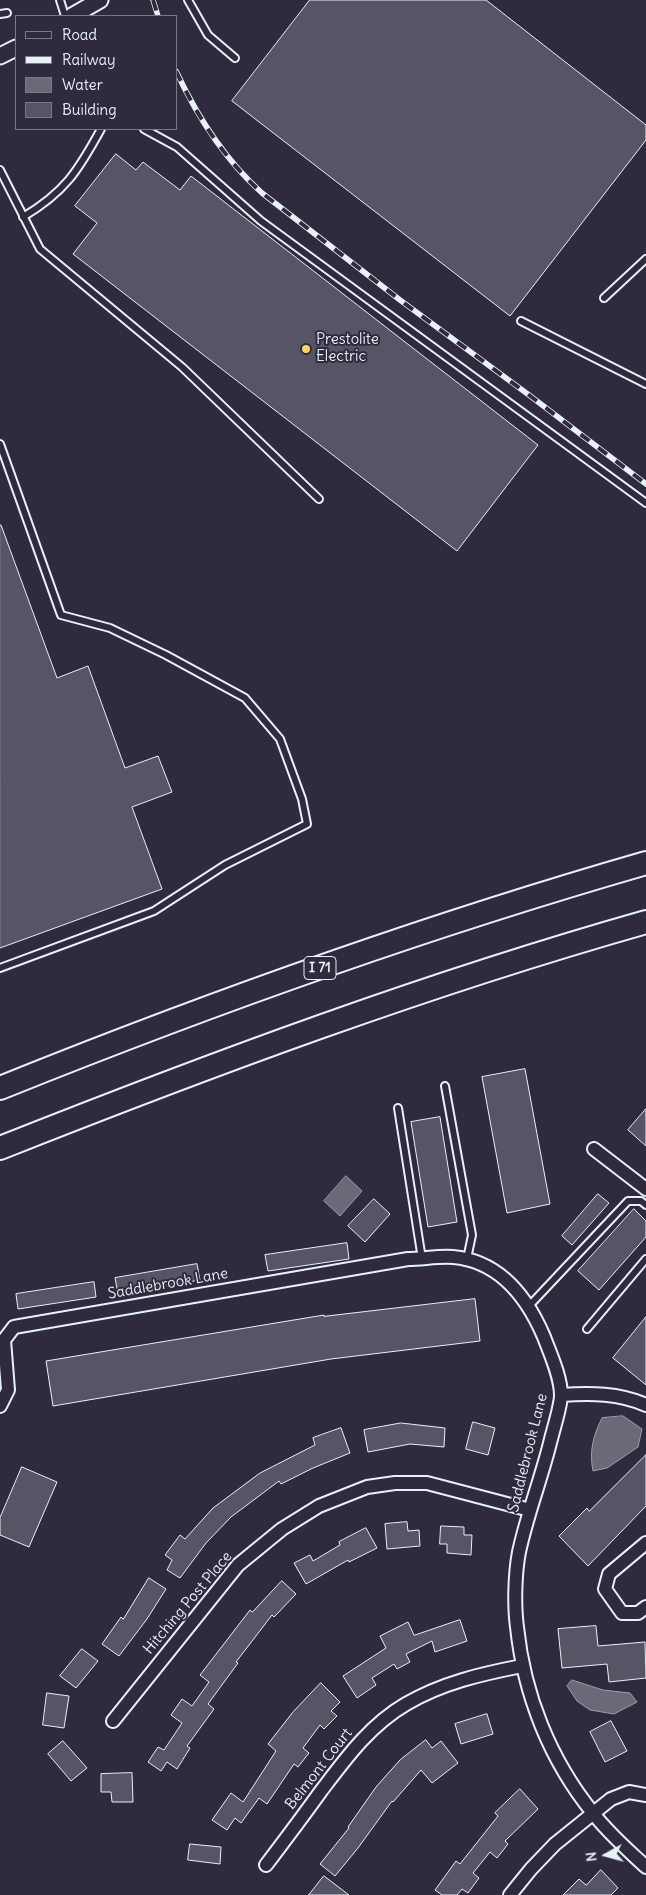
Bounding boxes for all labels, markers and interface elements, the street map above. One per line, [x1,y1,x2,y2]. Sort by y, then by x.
legend [15,15,178,130]
text: Road [62,25,97,44]
text: Railway [62,50,116,69]
text: Water [62,75,103,94]
text: Building [62,100,117,119]
place label: Prestolite Electric [316,331,379,366]
marker: Prestolite Electric [300,343,312,355]
road number: I 71 [304,956,336,980]
street label: Saddlebrook Lane [107,1265,229,1303]
street label: Saddlebrook Lane [505,1392,551,1514]
street label: Hitching Post Place [140,1548,236,1658]
street label: Belmont Court [282,1725,356,1813]
north arrow [581,1830,631,1880]
text: N [582,1851,601,1863]

